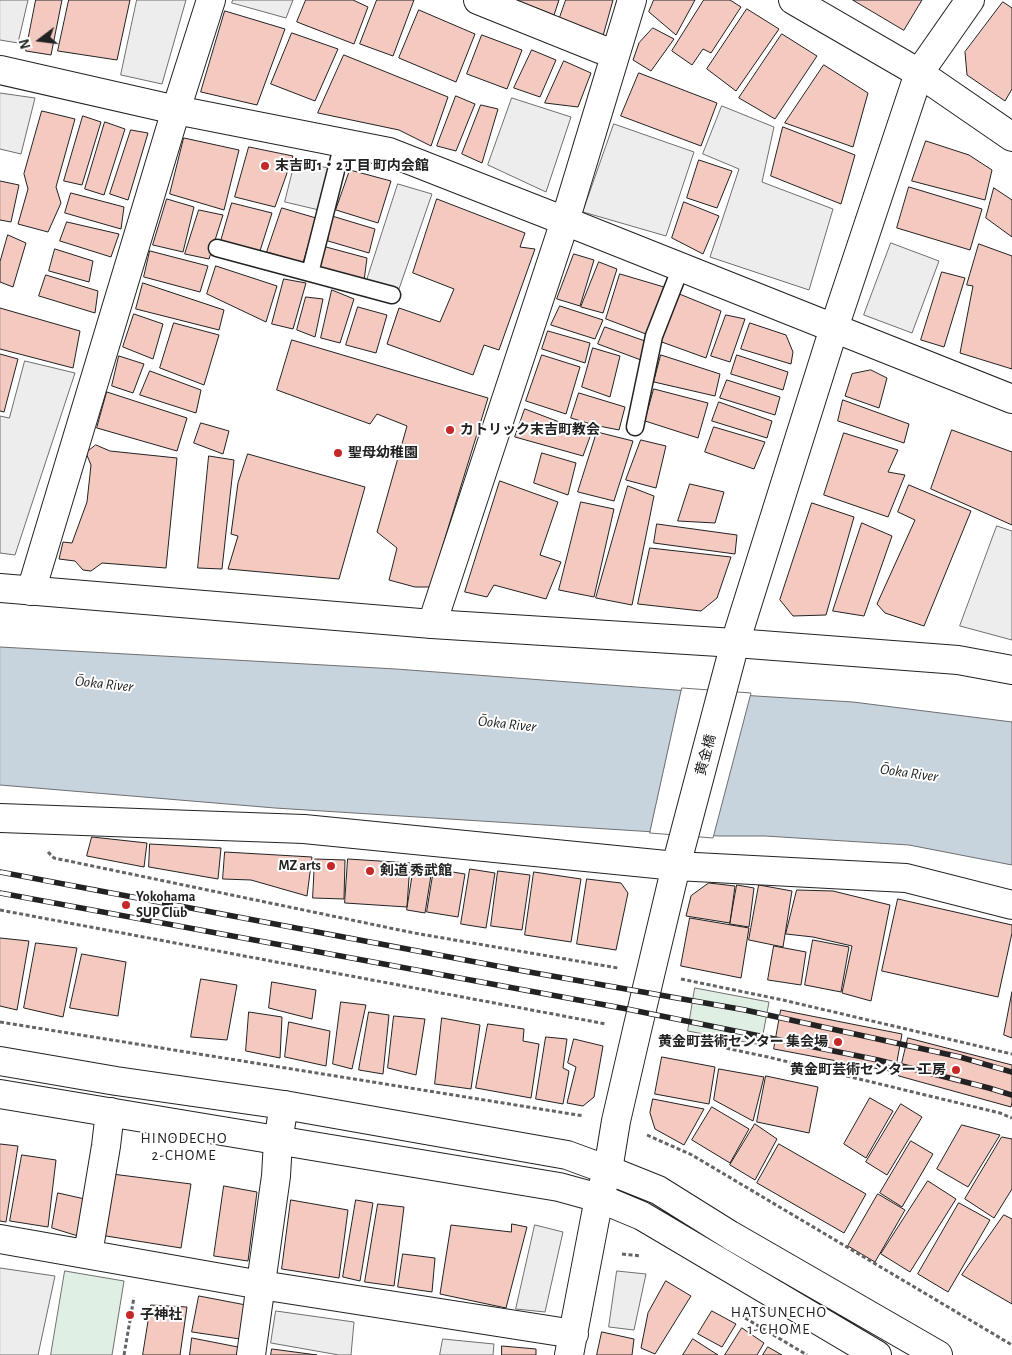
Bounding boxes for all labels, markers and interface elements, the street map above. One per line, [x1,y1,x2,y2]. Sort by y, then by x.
north arrow [15,15,65,65]
text: N [17,37,34,50]
place label: 末吉町1・2丁目 町内会館 [275,158,429,174]
marker: 末吉町1・2丁目 町内会館 [259,160,271,172]
place label: カトリック末吉町教会 [460,422,600,438]
marker: カトリック末吉町教会 [444,424,456,436]
place label: 聖母幼稚園 [348,445,418,461]
marker: 聖母幼稚園 [332,447,344,459]
water label: Ōoka River [74,672,134,696]
water label: Ōoka River [477,712,537,736]
street label: 黄金橋 [692,733,720,777]
water label: Ōoka River [879,760,939,786]
place label: MZ arts [278,858,321,874]
marker: MZ arts [325,860,337,872]
place label: 剣道 秀武館 [380,863,452,879]
marker: 剣道 秀武館 [364,865,376,877]
place label: Yokohama SUP Club [136,889,196,922]
marker: Yokohama SUP Club [120,899,132,911]
place label: 黄金町芸術センター 集会場 [658,1034,828,1050]
marker: 黄金町芸術センター 集会場 [832,1036,844,1048]
place label: 黄金町芸術センター 工房 [790,1062,946,1078]
marker: 黄金町芸術センター 工房 [950,1064,962,1076]
district label: HINODECHO 2-CHOME [139,1129,229,1164]
district label: HATSUNECHO 1-CHOME [730,1303,828,1338]
place label: 子神社 [140,1307,182,1323]
marker: 子神社 [124,1309,136,1321]

